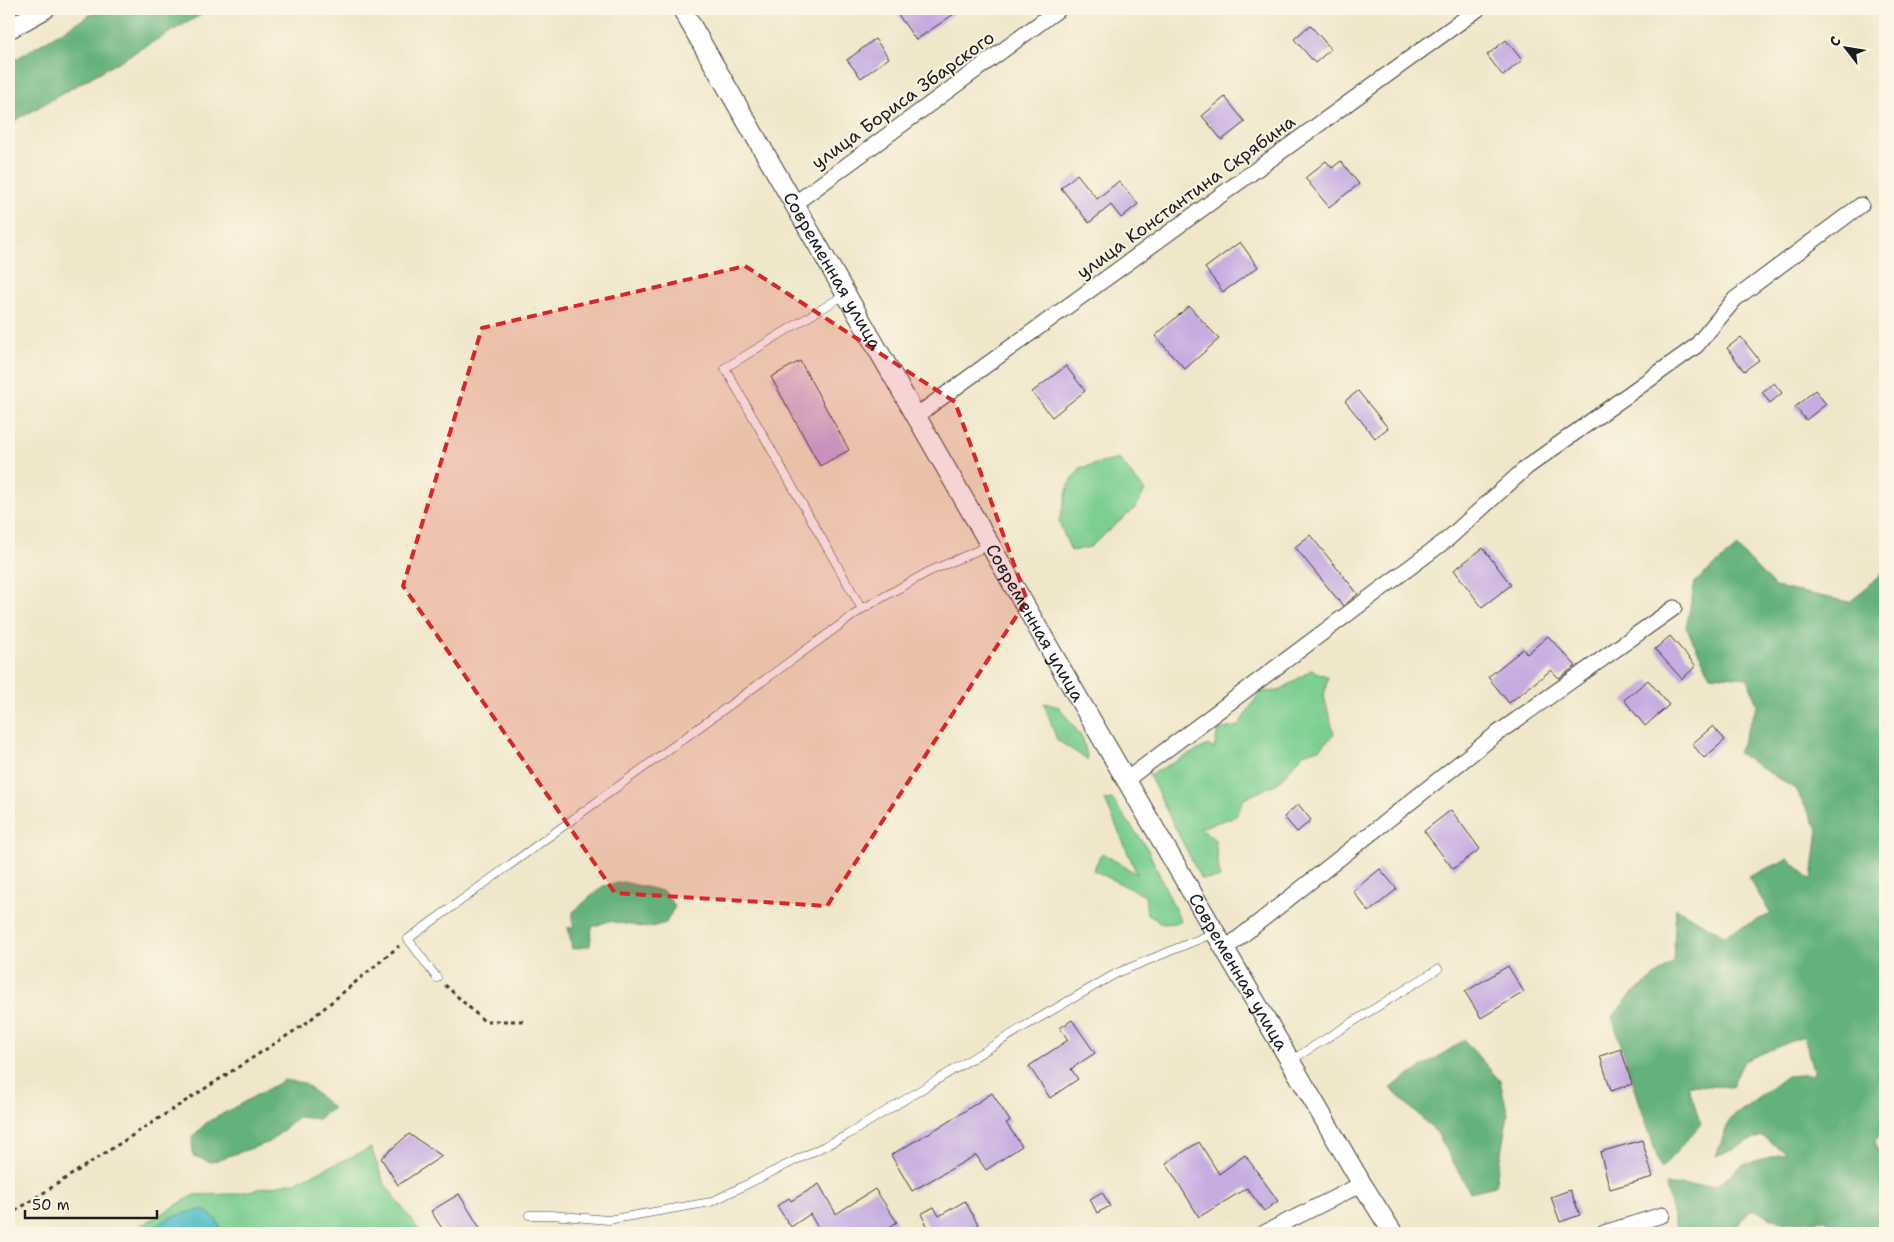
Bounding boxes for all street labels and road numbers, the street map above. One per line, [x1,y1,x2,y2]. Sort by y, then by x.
street label: улица Бориса Збарского [807,25,999,175]
street label: улица Константина Скрябина [1072,110,1300,284]
street label: Современная улица [778,187,887,354]
street label: Современная улица [980,539,1090,706]
street label: Современная улица [1183,889,1294,1055]

